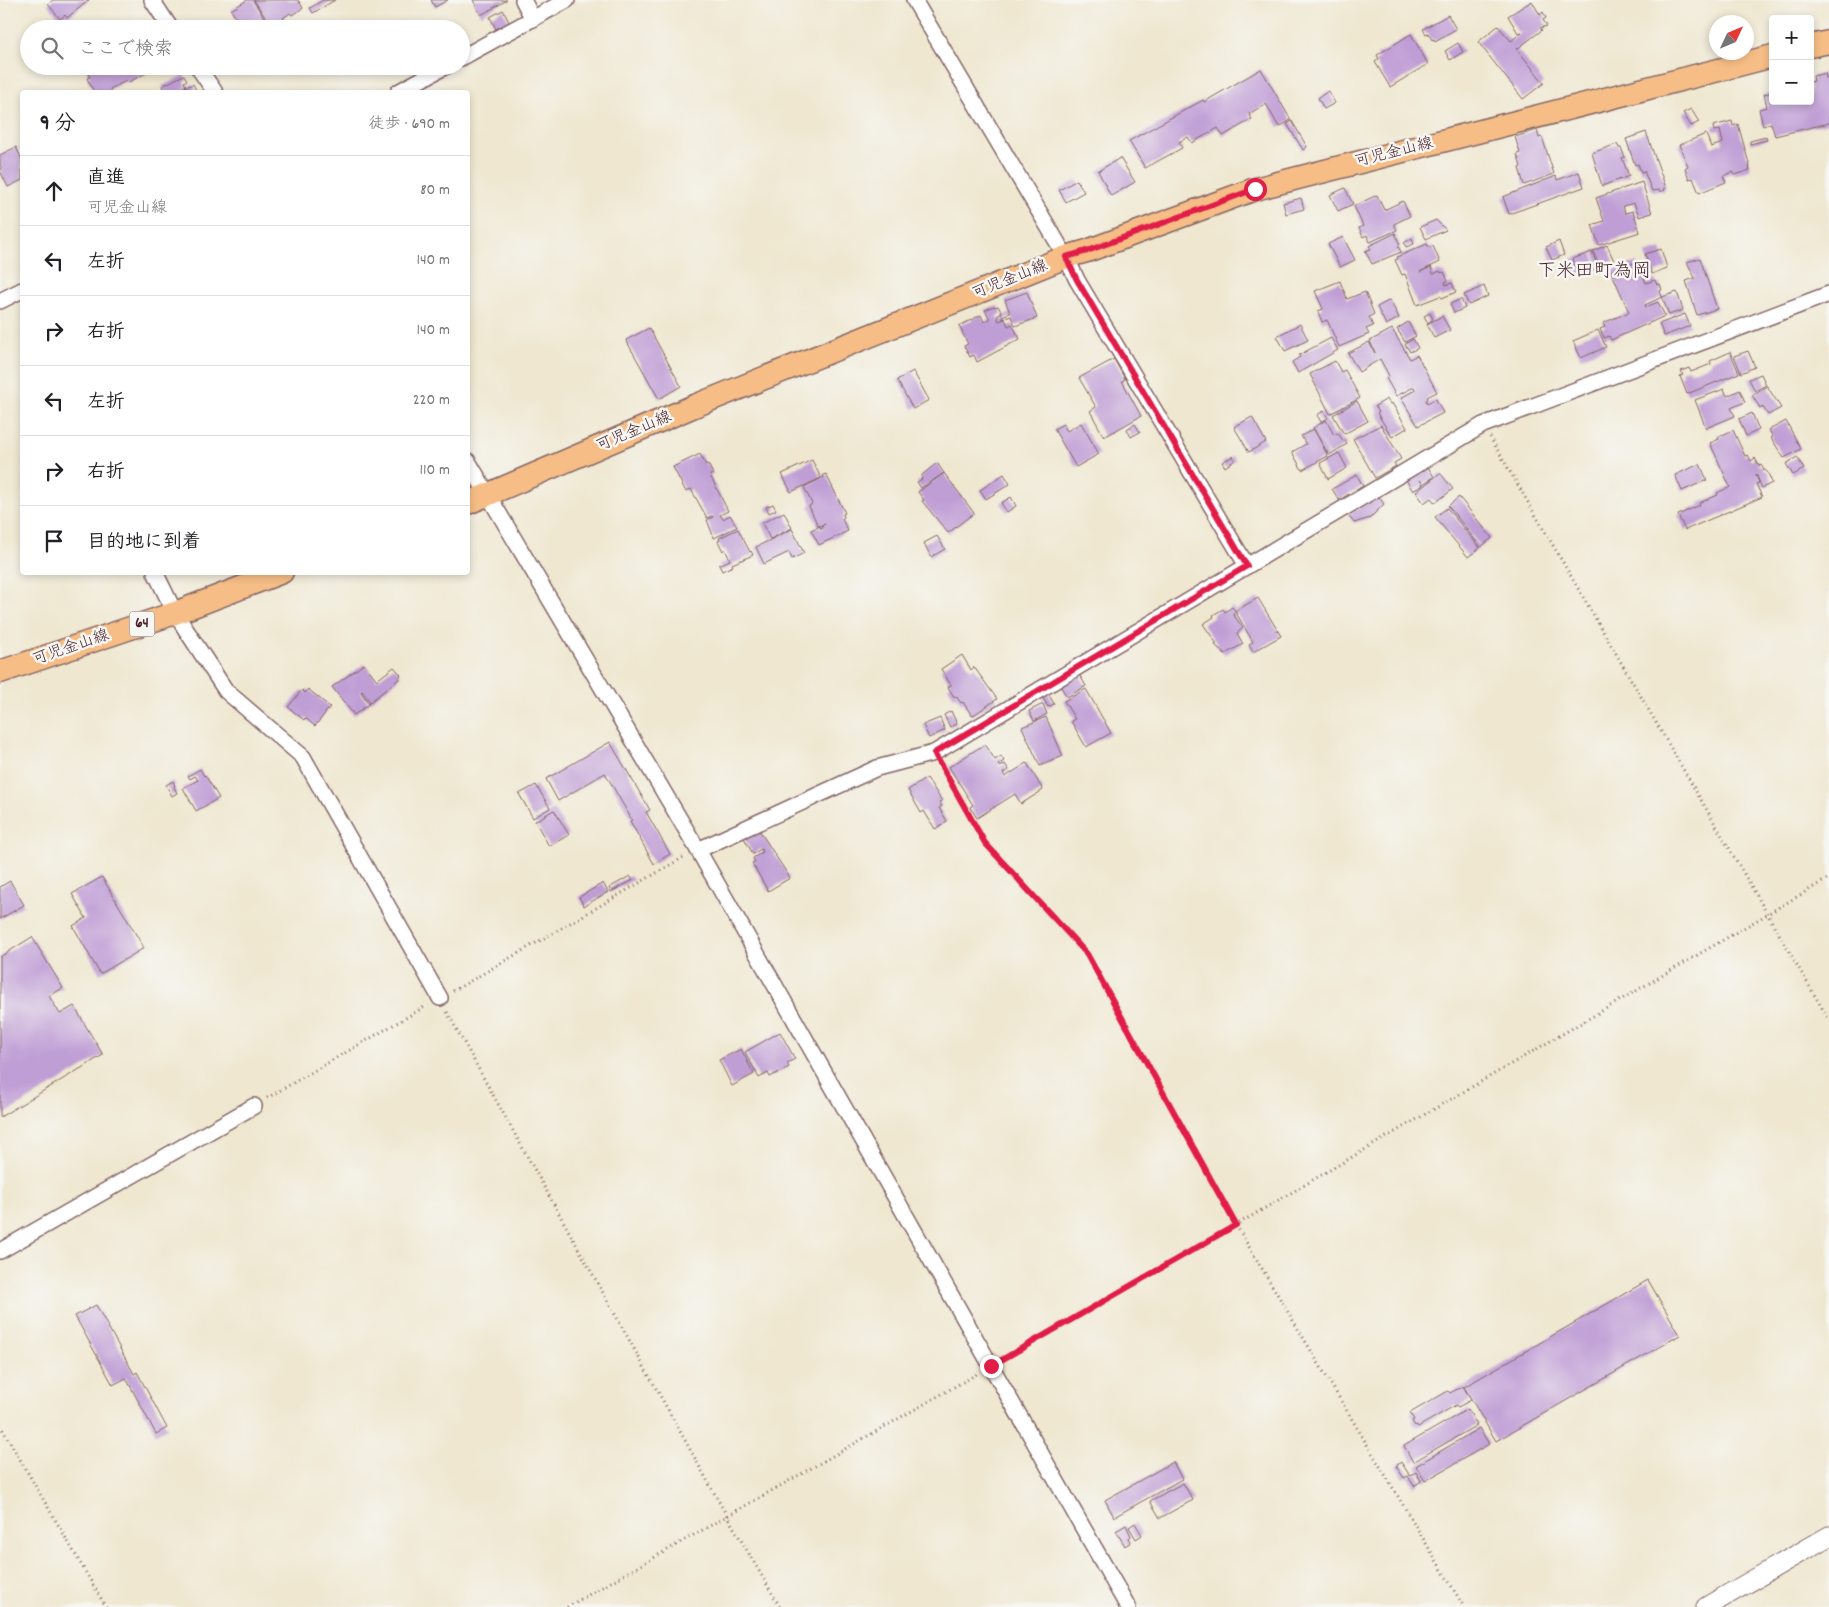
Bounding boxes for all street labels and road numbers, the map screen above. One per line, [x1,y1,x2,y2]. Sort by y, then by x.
street label: 可児金山線 [1352,132,1436,174]
street label: 可児金山線 [969,254,1051,306]
street label: 可児金山線 [593,406,675,458]
road number: 64 [130,612,154,636]
street label: 可児金山線 [29,624,113,672]

